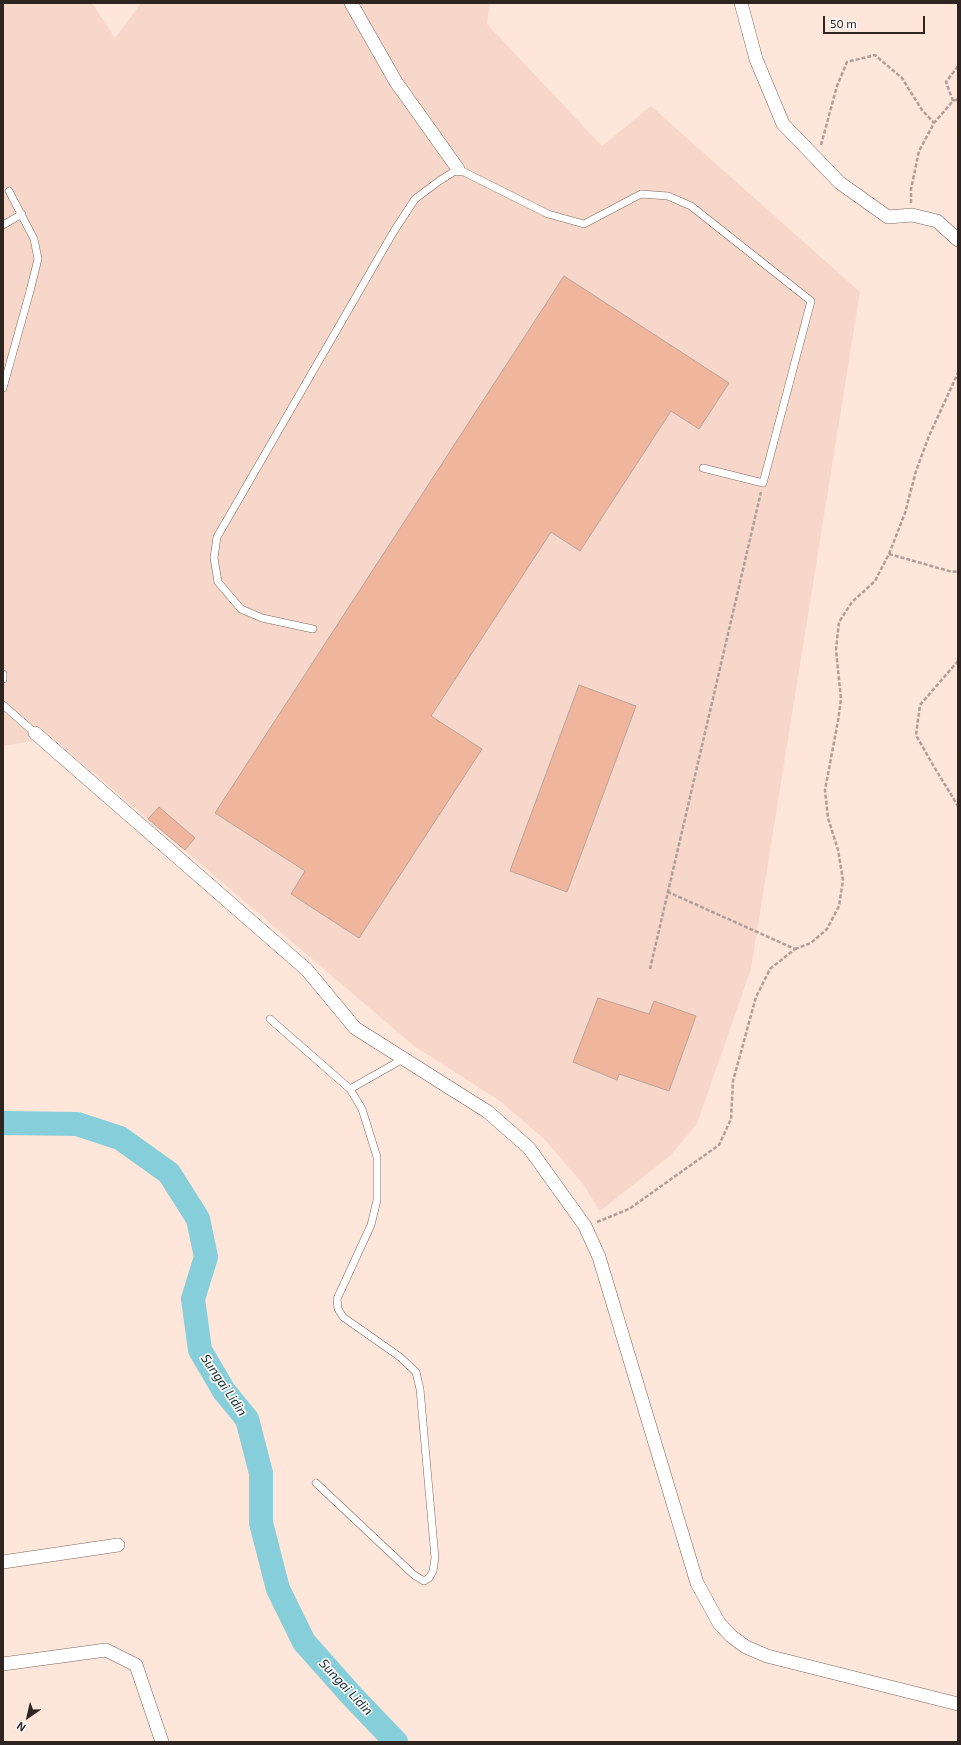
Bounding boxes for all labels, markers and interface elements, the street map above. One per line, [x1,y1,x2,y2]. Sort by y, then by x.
scale bar [825,8,927,34]
text: 50 m [830,16,857,30]
water label: Sungai Lidin [198,1351,250,1419]
water label: Sungai Lidin [316,1656,376,1718]
north arrow [8,1697,48,1737]
text: N [14,1720,28,1735]

